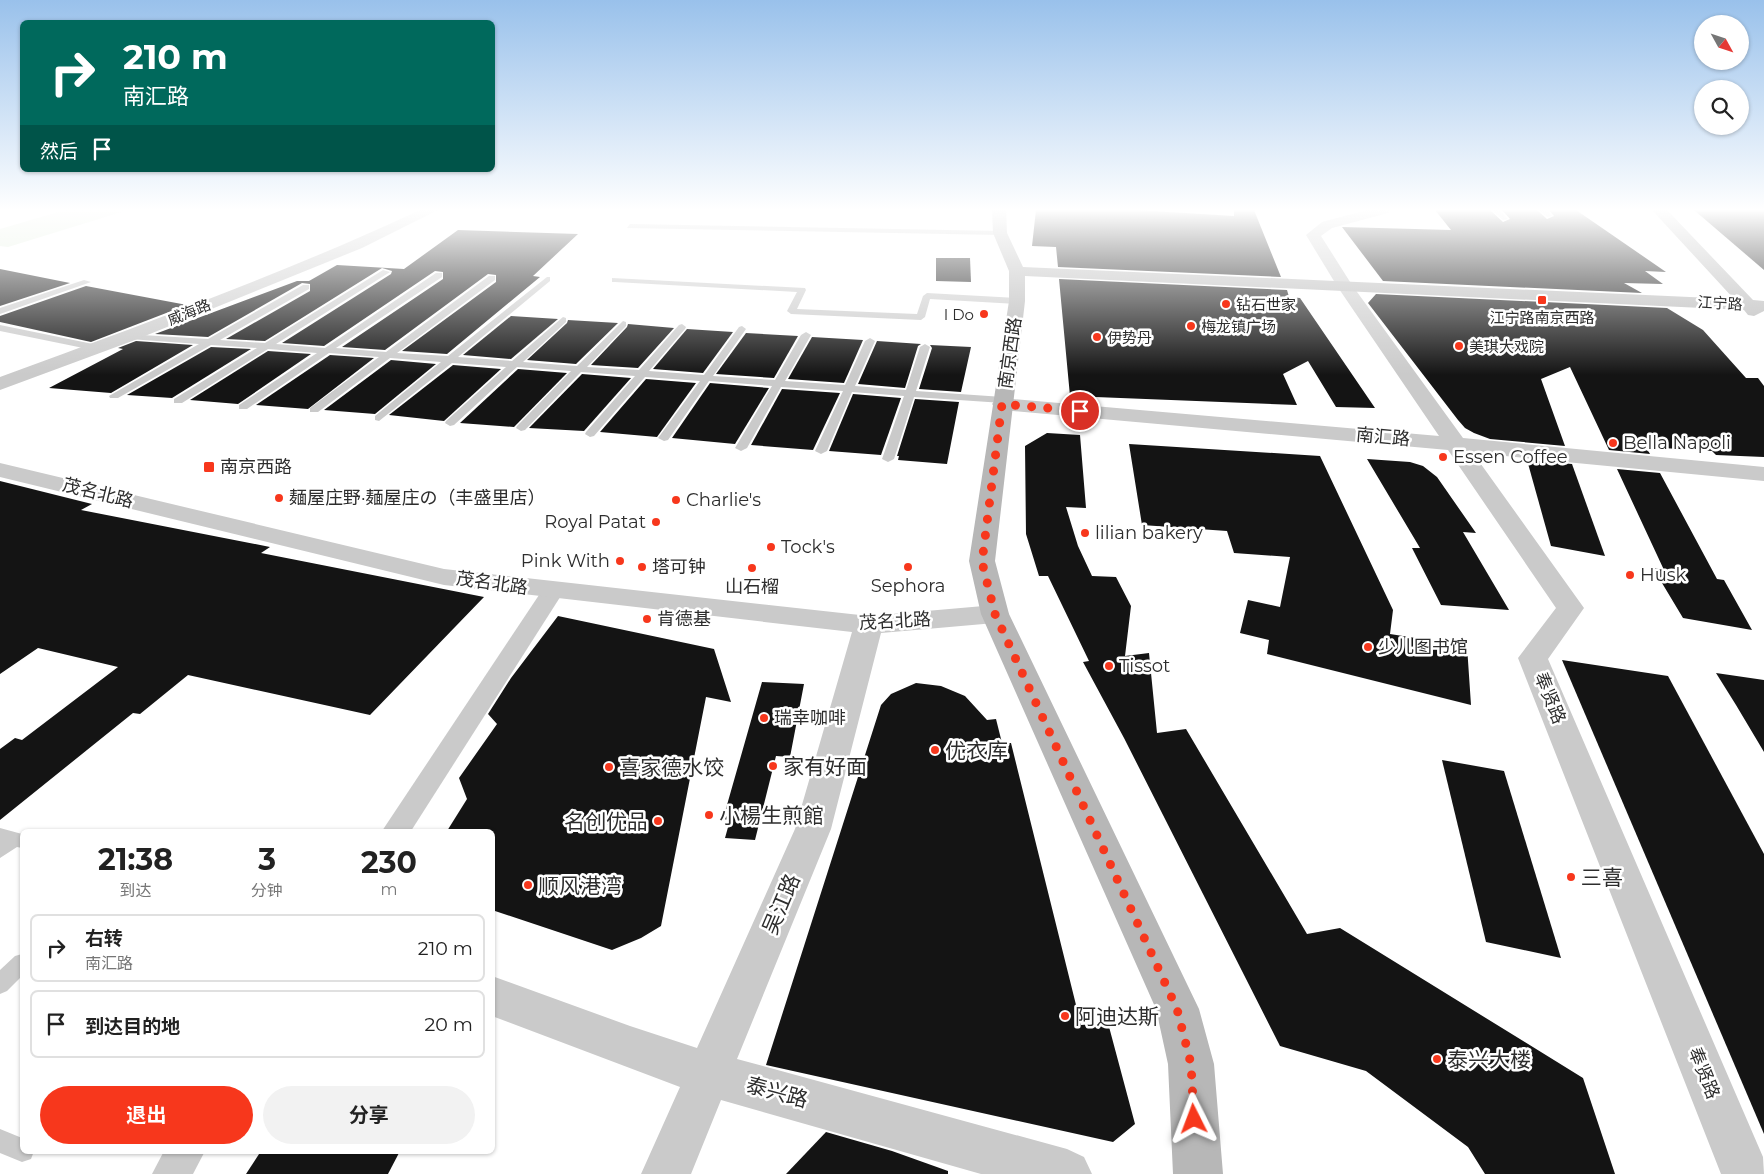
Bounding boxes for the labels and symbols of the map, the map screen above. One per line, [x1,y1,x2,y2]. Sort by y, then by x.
north arrow [1694,15,1749,70]
street label: 江宁路 [1697,292,1743,314]
marker: 江宁路南京西路 [1536,294,1548,306]
street label: 威海路 [165,295,213,329]
place label: 钻石世家 [1236,295,1296,314]
marker: 钻石世家 [1220,298,1232,310]
place label: I Do [944,305,974,324]
marker: I Do [978,308,990,320]
place label: 江宁路南京西路 [1489,308,1595,327]
street label: 南京西路 [994,316,1026,390]
place label: 梅龙镇广场 [1201,317,1276,336]
marker: 梅龙镇广场 [1185,320,1197,332]
place label: 伊势丹 [1107,328,1152,347]
marker: 伊势丹 [1091,331,1103,343]
place label: 美琪大戏院 [1469,337,1544,356]
marker: 美琪大戏院 [1453,340,1465,352]
pin [1059,390,1101,432]
street label: 南汇路 [1355,424,1411,450]
place label: Bella Napoli [1623,432,1731,454]
marker: Bella Napoli [1607,437,1619,449]
place label: Essen Coffee [1453,446,1568,468]
marker: Essen Coffee [1437,451,1449,463]
place label: 南京西路 [220,456,292,478]
marker: 南京西路 [202,460,216,474]
street label: 茂名北路 [60,474,136,512]
place label: 麺屋庄野·麺屋庄の（丰盛里店） [289,487,546,509]
place label: Charlie's [686,489,761,511]
marker: 麺屋庄野·麺屋庄の（丰盛里店） [273,492,285,504]
marker: Charlie's [670,494,682,506]
place label: Royal Patat [544,511,646,533]
marker: Royal Patat [650,516,662,528]
place label: lilian bakery [1095,522,1203,544]
marker: lilian bakery [1079,527,1091,539]
place label: Tock's [781,536,835,558]
marker: Tock's [765,541,777,553]
place label: Pink With [521,550,610,572]
marker: Pink With [614,555,626,567]
place label: 塔可钟 [652,556,706,578]
marker: 塔可钟 [636,561,648,573]
marker: Sephora [902,561,914,573]
marker: 山石榴 [746,562,758,574]
place label: Husk [1640,564,1687,586]
street label: 茂名北路 [455,567,529,599]
marker: Husk [1624,569,1636,581]
place label: Sephora [871,575,945,597]
place label: 山石榴 [725,576,779,598]
place label: 肯德基 [657,608,711,630]
street label: 茂名北路 [858,608,932,634]
marker: 肯德基 [641,613,653,625]
place label: 少儿图书馆 [1378,636,1468,658]
marker: 少儿图书馆 [1362,641,1374,653]
place label: Tissot [1119,655,1170,677]
marker: Tissot [1103,660,1115,672]
street label: 奉贤路 [1530,669,1570,727]
place label: 瑞幸咖啡 [774,707,846,729]
marker: 瑞幸咖啡 [758,712,770,724]
place label: 优衣库 [945,738,1008,763]
marker: 优衣库 [929,744,941,756]
place label: 家有好面 [783,754,867,779]
place label: 喜家德水饺 [619,755,724,780]
marker: 家有好面 [767,760,779,772]
marker: 喜家德水饺 [603,761,615,773]
place label: 小楊生煎館 [719,803,824,828]
place label: 名创优品 [564,809,648,834]
marker: 小楊生煎館 [703,809,715,821]
marker: 名创优品 [652,815,664,827]
place label: 三喜 [1581,865,1623,890]
street label: 吴江路 [757,870,805,938]
marker: 三喜 [1565,871,1577,883]
place label: 顺风港湾 [538,873,622,898]
marker: 顺风港湾 [522,879,534,891]
place label: 阿迪达斯 [1075,1004,1159,1029]
marker: 阿迪达斯 [1059,1010,1071,1022]
street label: 奉贤路 [1684,1044,1724,1102]
place label: 泰兴大楼 [1447,1047,1531,1072]
marker: 泰兴大楼 [1431,1053,1443,1065]
street label: 泰兴路 [743,1072,811,1112]
position arrow [1167,1092,1219,1144]

